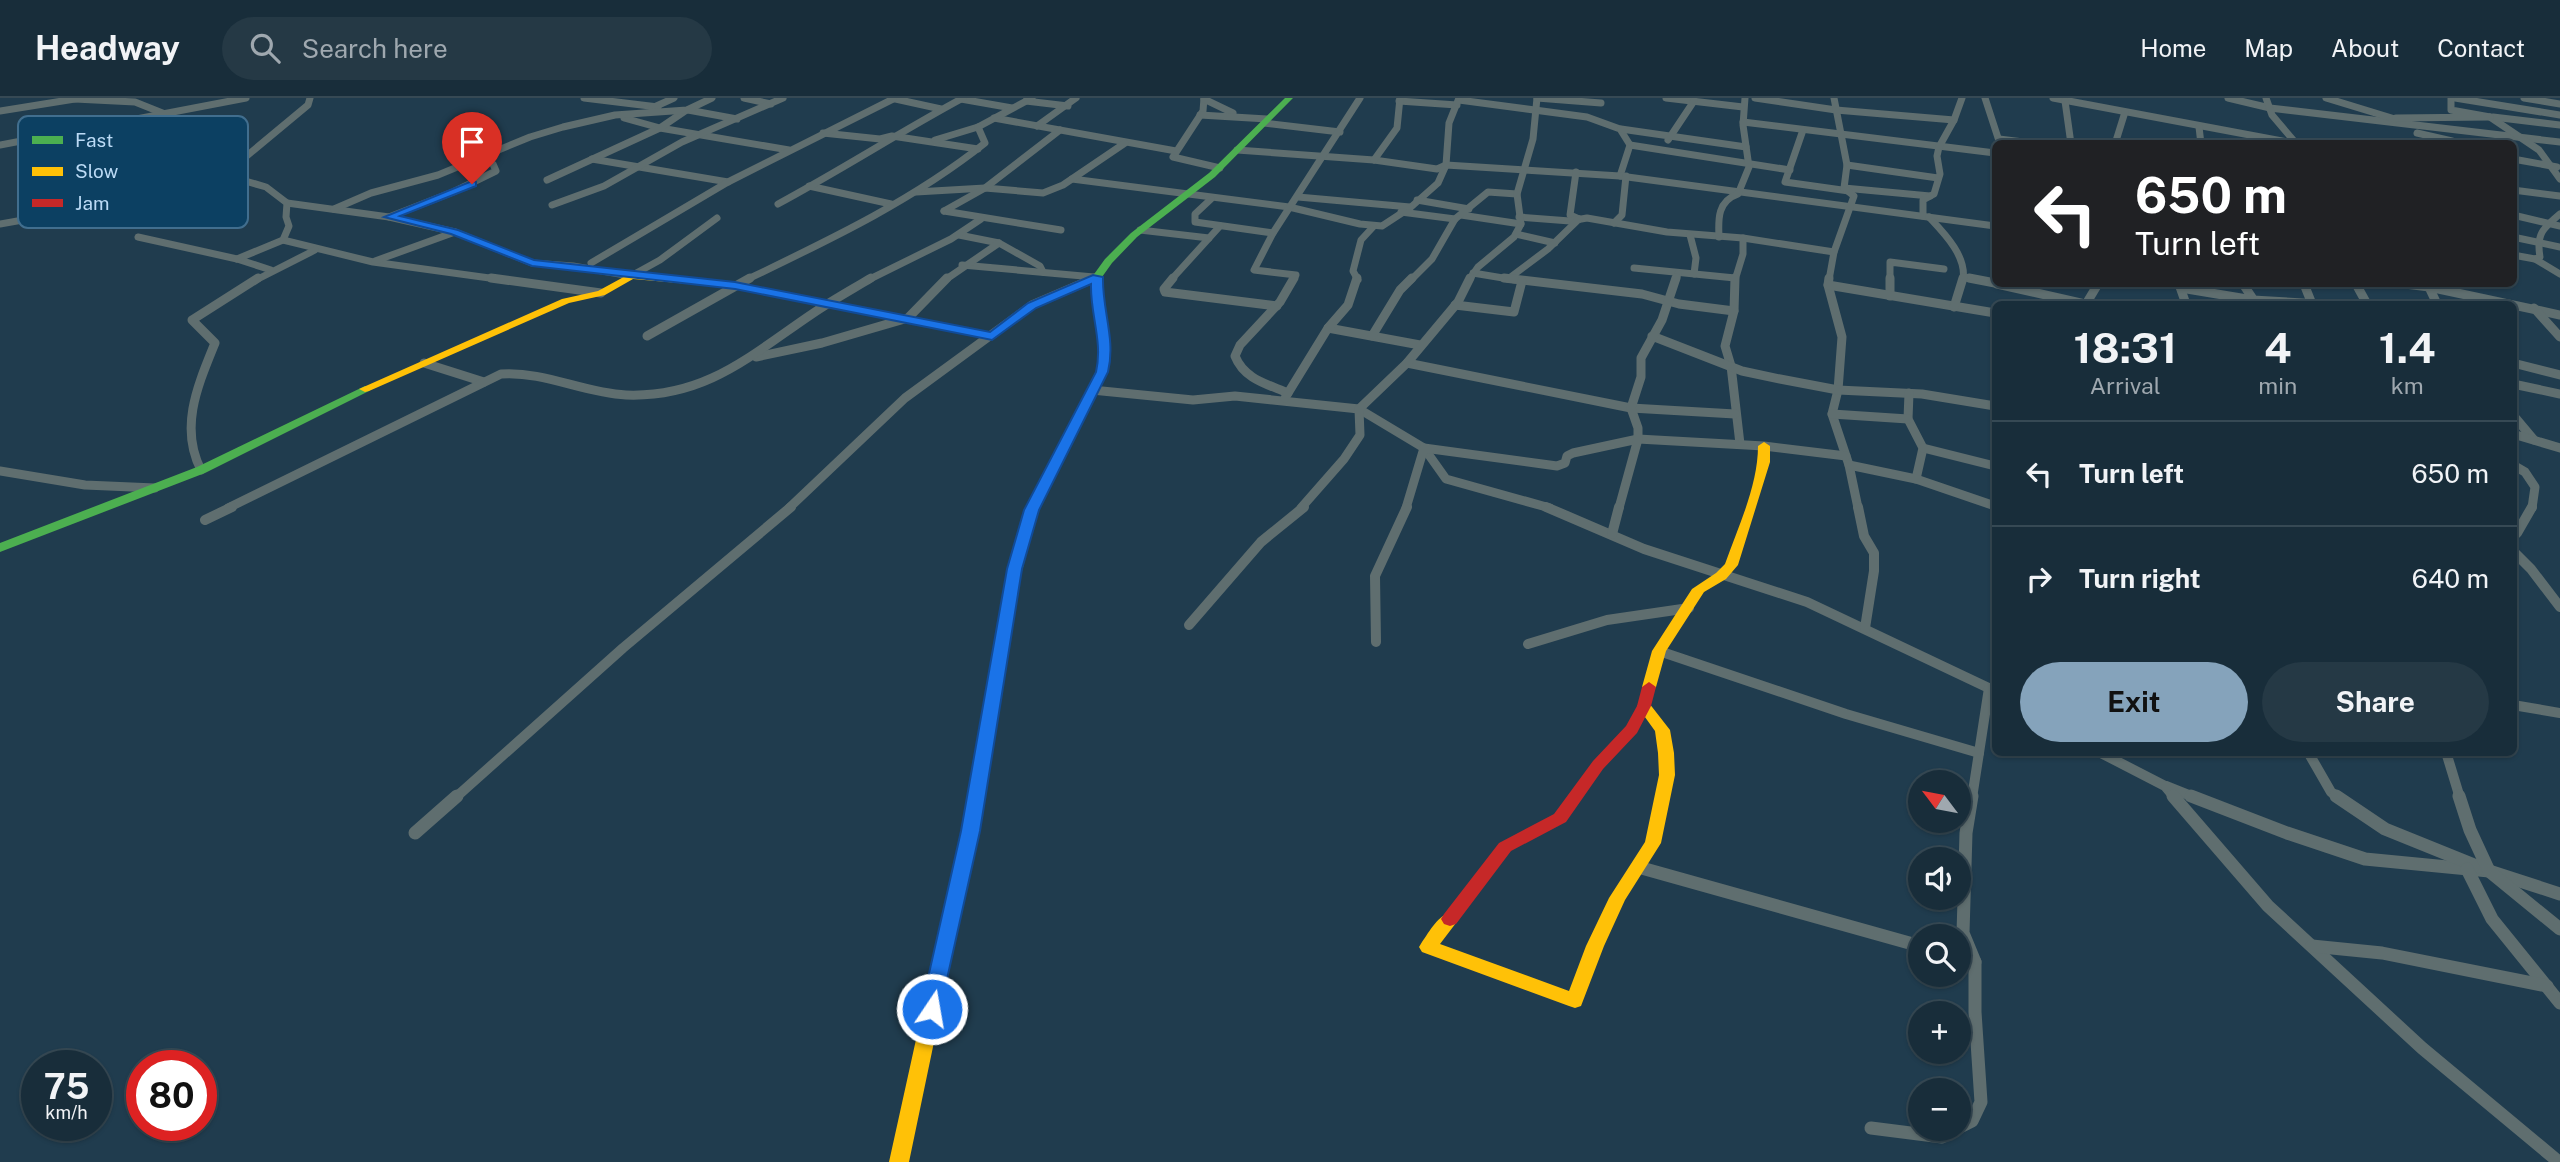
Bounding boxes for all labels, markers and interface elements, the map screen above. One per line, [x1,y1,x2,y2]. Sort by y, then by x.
search box [222,17,712,80]
text: Headway [35,29,180,67]
icon: search [246,29,284,67]
text: Search here [302,33,448,64]
text: Home [2140,34,2206,62]
text: Map [2244,34,2293,62]
text: About [2331,34,2399,62]
text: Contact [2437,34,2525,62]
pin [442,112,502,184]
legend [18,116,248,228]
icon: arrive [453,123,491,161]
text: Fast [75,129,113,151]
text: Slow [75,160,119,182]
text: 650 m [2135,166,2287,224]
icon: left [2020,168,2111,259]
text: Jam [75,192,109,214]
text: Turn left [2135,225,2260,262]
text: 18:31 [2073,323,2177,372]
text: 4 [2264,323,2292,372]
text: 1.4 [2379,323,2436,372]
text: Arrival [2090,372,2161,399]
text: min [2258,372,2297,399]
text: km [2391,372,2424,399]
icon: left [2020,455,2058,493]
text: Turn left [2079,458,2184,489]
text: 650 m [2411,458,2489,489]
icon: right [2020,560,2058,598]
text: Turn right [2079,563,2201,594]
text: 640 m [2412,563,2489,594]
button: Exit [2020,662,2248,742]
button: Share [2262,662,2489,742]
north arrow [1908,770,1970,833]
map controls [1908,770,1971,1141]
button: sound [1908,847,1971,910]
button: search [1908,924,1971,987]
position arrow [895,972,969,1046]
button: + [1908,1001,1971,1064]
speed limit sign: 80 [126,1050,217,1141]
text: 75 [44,1066,89,1107]
button: − [1908,1078,1971,1141]
text: km/h [45,1102,88,1123]

